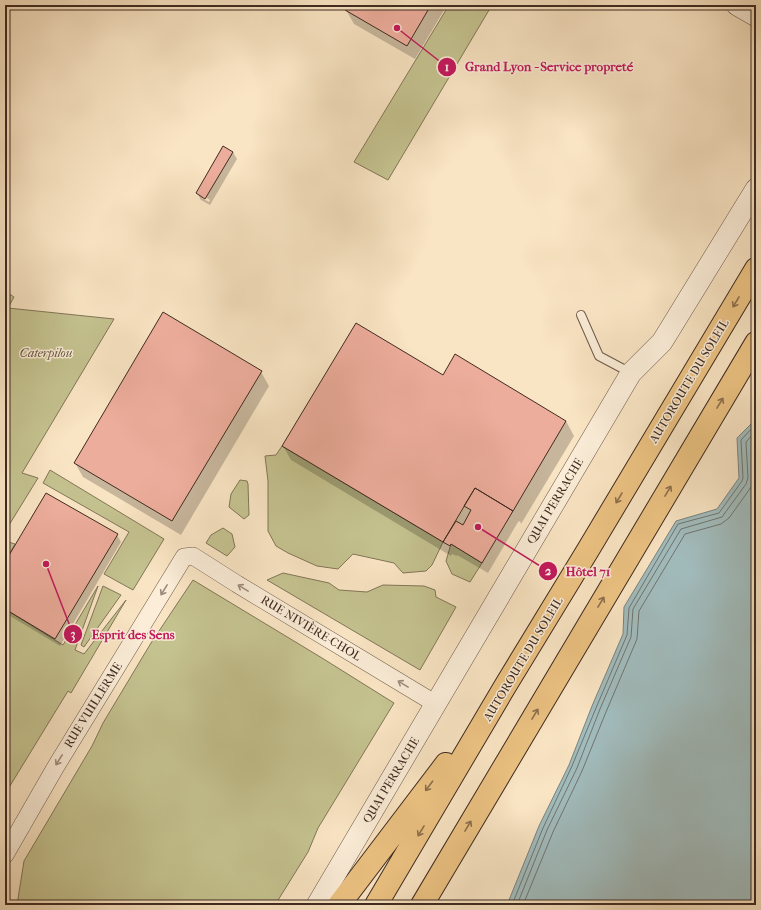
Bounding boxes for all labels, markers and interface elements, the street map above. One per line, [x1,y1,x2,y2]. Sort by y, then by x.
callout: Grand Lyon - Service propreté [437,54,641,79]
text: Grand Lyon - Service propreté [465,59,634,75]
text: 1 [445,60,449,74]
one-way arrow [732,296,740,307]
street label: AUTOROUTE DU SOLEIL [646,316,732,446]
park label: Caterpilou [20,346,73,360]
one-way arrow [717,397,725,409]
street label: QUAI PERRACHE [524,455,586,547]
one-way arrow [664,485,672,497]
one-way arrow [615,492,623,504]
callout: Hôtel 71 [538,559,619,584]
text: 2 [545,564,552,578]
text: Hôtel 71 [566,564,611,579]
one-way arrow [238,583,249,592]
one-way arrow [160,584,168,595]
street label: RUE NIVIÈRE-CHOL [258,592,365,664]
street label: AUTOROUTE DU SOLEIL [480,594,566,724]
one-way arrow [598,596,606,608]
callout: Esprit des Sens [63,622,182,647]
text: 3 [71,627,76,642]
text: Esprit des Sens [91,627,175,643]
street label: RUE VUILLERME [61,660,125,750]
one-way arrow [397,679,409,687]
one-way arrow [531,709,539,720]
street label: QUAI PERRACHE [360,734,422,826]
one-way arrow [55,754,63,766]
one-way arrow [425,780,434,791]
one-way arrow [465,820,473,832]
one-way arrow [416,824,424,836]

